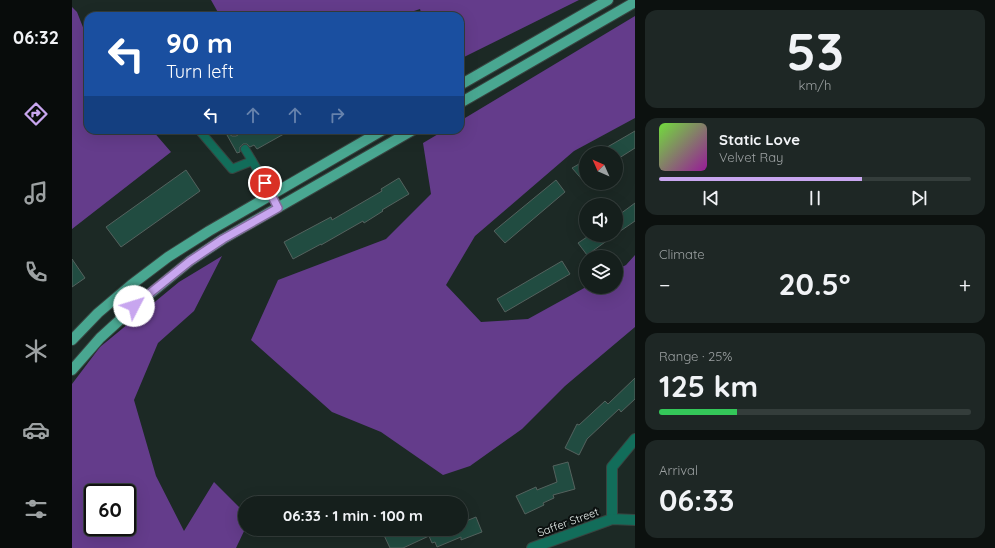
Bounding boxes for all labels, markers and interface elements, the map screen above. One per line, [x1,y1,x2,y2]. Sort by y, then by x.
text: 53 [786,18,844,83]
text: 90 m [166,25,233,60]
text: 06:32 [13,26,59,49]
icon: left [100,28,152,80]
text: Turn left [166,60,234,83]
text: km/h [799,77,831,93]
icon: directions [22,100,50,128]
icon: left [200,104,222,126]
icon: ahead [242,104,264,126]
icon: ahead [284,104,306,126]
icon: right [326,104,348,126]
text: Static Love [719,130,800,149]
north arrow [579,146,623,190]
map controls [579,146,623,294]
text: Velvet Ray [719,149,784,165]
pin [248,166,282,200]
icon: arrive [254,172,276,194]
icon: music [22,179,50,207]
icon: previous [700,187,722,209]
icon: pause [804,187,826,209]
icon: next [908,187,930,209]
button: sound [579,198,623,242]
text: Climate [659,246,705,262]
button: layers [579,250,623,294]
icon: phone [22,258,50,286]
text: 20.5° [779,265,851,303]
text: − [659,271,670,299]
text: + [959,271,971,299]
position arrow [113,285,155,327]
icon: climate [22,337,50,365]
text: Range · 25% [659,348,732,364]
text: 125 km [659,367,758,405]
icon: car [22,416,50,444]
text: Arrival [659,462,698,478]
text: 06:33 [659,481,734,519]
speed limit sign: 60 [84,484,136,536]
icon: filters [22,495,50,523]
street label: Saffer Street [535,504,601,540]
text: 06:33 · 1 min · 100 m [283,506,423,525]

